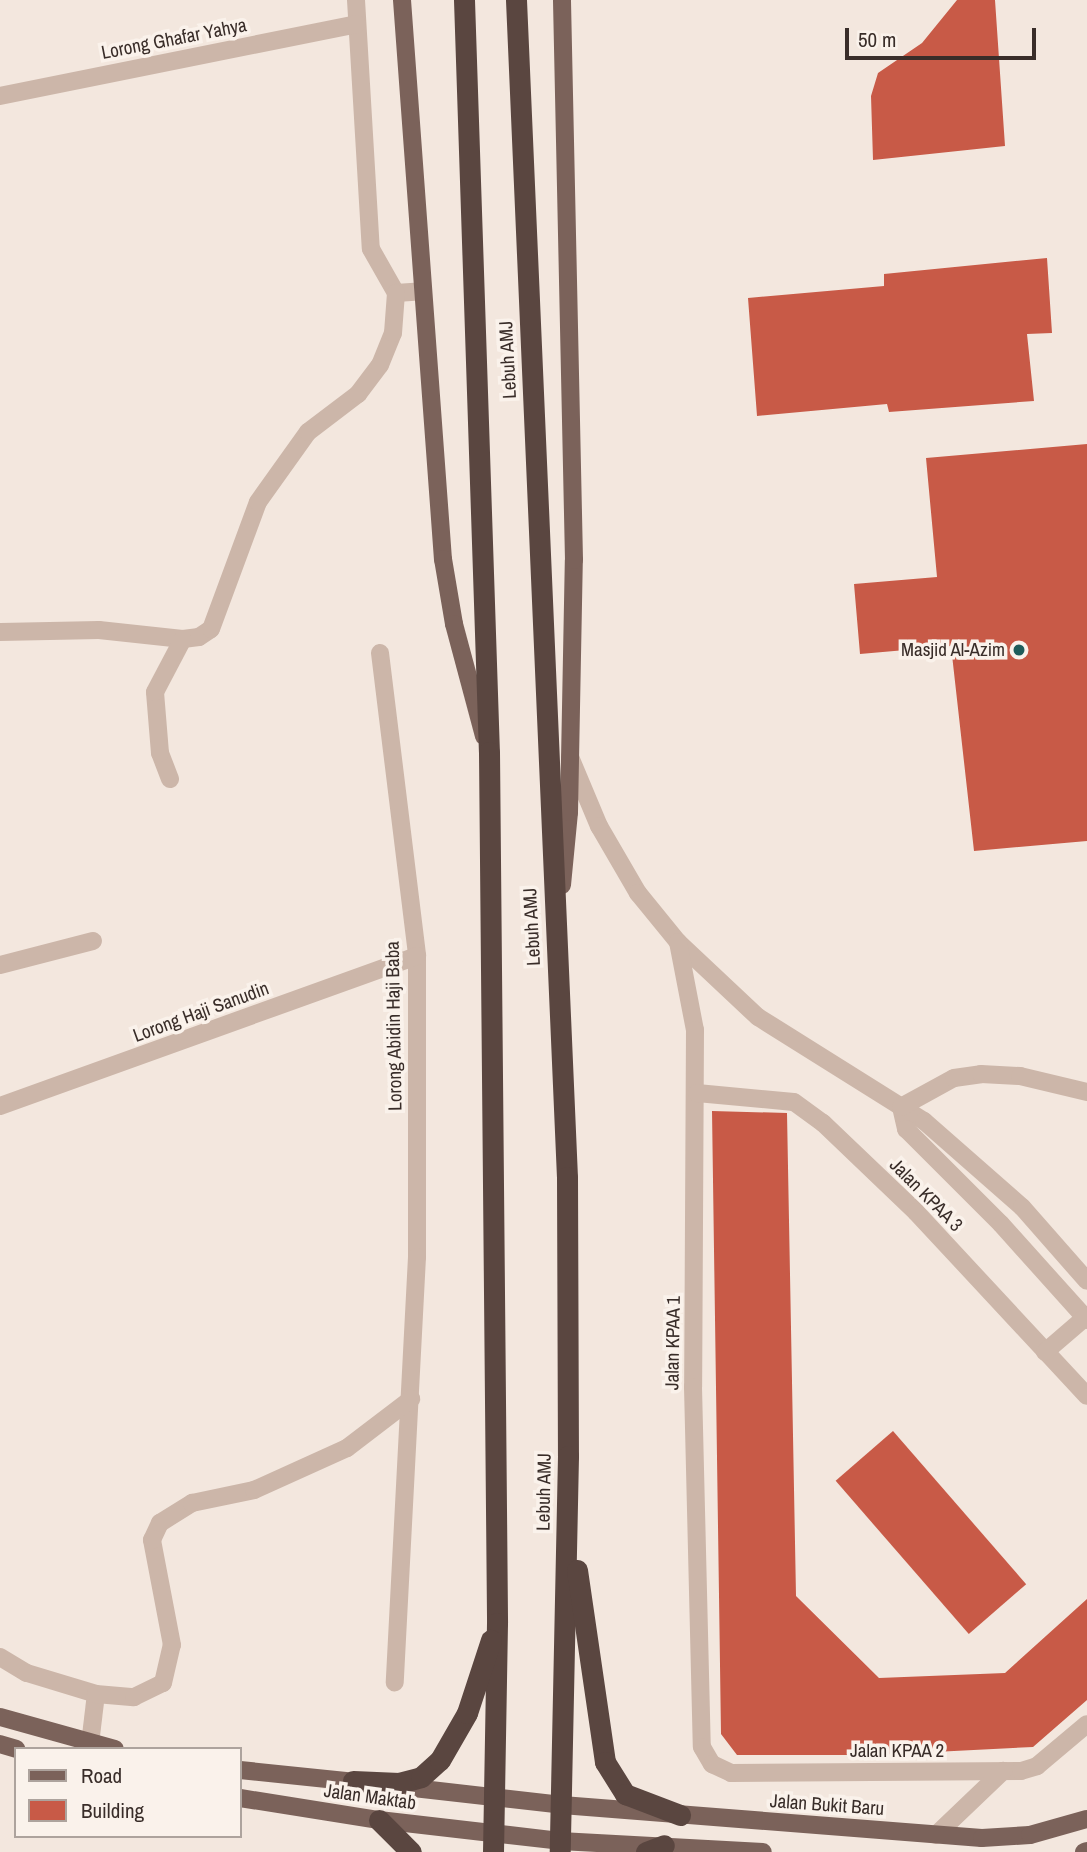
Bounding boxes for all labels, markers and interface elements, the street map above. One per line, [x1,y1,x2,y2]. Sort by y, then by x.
street label: Lorong Ghafar Yahya [99,14,249,64]
scale bar [849,14,1040,58]
text: 50 m [858,25,896,54]
street label: Lebuh AMJ [495,320,521,400]
place label: Masjid Al-Azim [900,639,1005,661]
marker: Masjid Al-Azim [1011,642,1027,658]
street label: Lebuh AMJ [519,887,545,967]
street label: Lorong Abidin Haji Baba [381,940,407,1112]
street label: Lorong Haji Sanudin [130,977,272,1047]
street label: Jalan KPAA 3 [884,1153,968,1237]
street label: Jalan KPAA 1 [661,1295,685,1391]
street label: Lebuh AMJ [532,1452,556,1532]
street label: Jalan KPAA 2 [850,1740,944,1762]
legend [14,1747,242,1838]
text: Road [81,1761,122,1790]
street label: Jalan Maktab [323,1779,417,1815]
street label: Jalan Bukit Baru [769,1790,885,1820]
text: Building [81,1796,144,1825]

